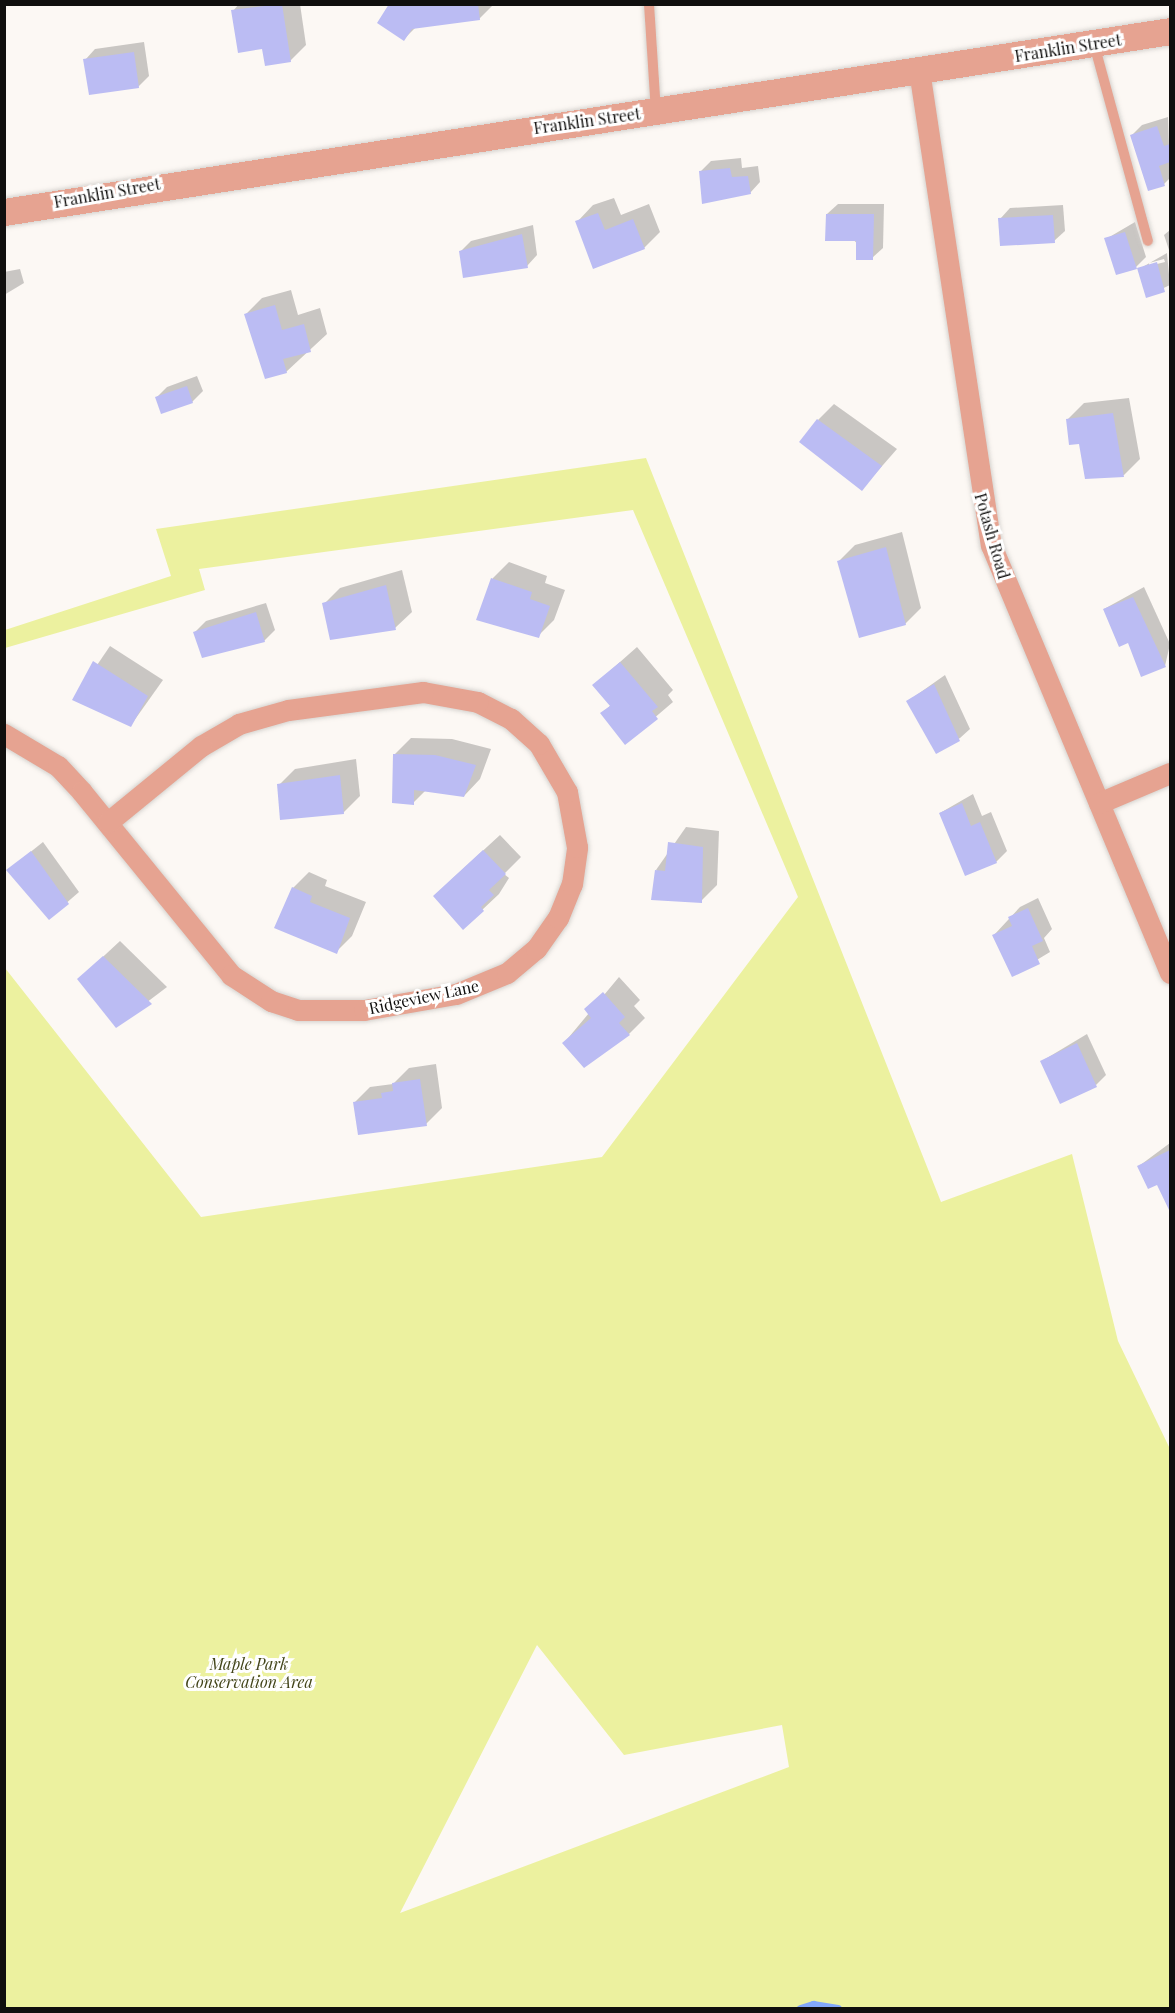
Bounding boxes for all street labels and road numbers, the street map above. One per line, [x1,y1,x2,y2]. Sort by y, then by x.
street label: Franklin Street [1013,30,1123,66]
street label: Franklin Street [532,104,642,138]
street label: Franklin Street [52,174,162,212]
street label: Potash Road [971,491,1013,581]
street label: Ridgeview Lane [367,976,481,1018]

